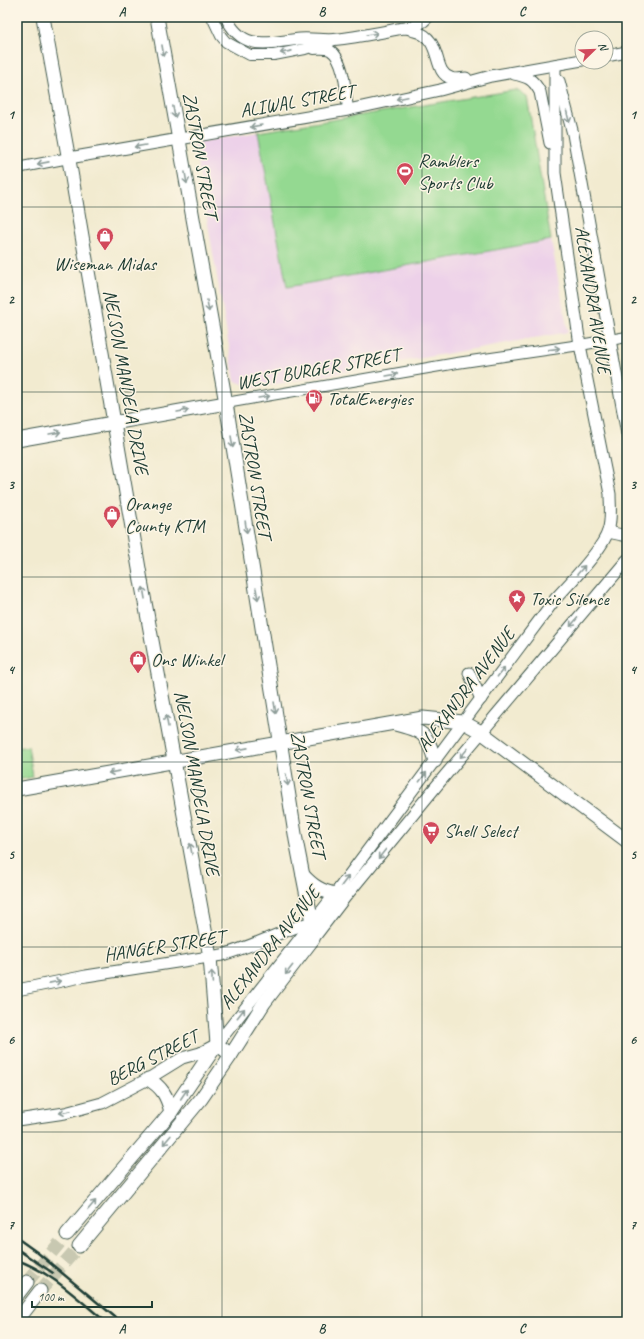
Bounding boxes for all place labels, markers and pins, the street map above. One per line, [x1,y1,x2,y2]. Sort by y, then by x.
place label: Ramblers Sports Club [418,149,495,195]
sports icon: Ramblers Sports Club [395,161,415,186]
shop icon: Wiseman Midas [95,226,115,251]
place label: Wiseman Midas [54,252,158,276]
place label: TotalEnergies [327,387,414,411]
fuel station icon: TotalEnergies [304,388,324,413]
place label: Orange County KTM [125,492,206,538]
shop icon: Orange County KTM [102,504,122,529]
place label: Toxic Silence [530,587,610,611]
place icon: Toxic Silence [507,588,527,613]
place label: Ons Winkel [151,648,227,672]
shop icon: Ons Winkel [128,649,148,674]
place label: Shell Select [444,819,520,843]
supermarket icon: Shell Select [421,820,441,845]

